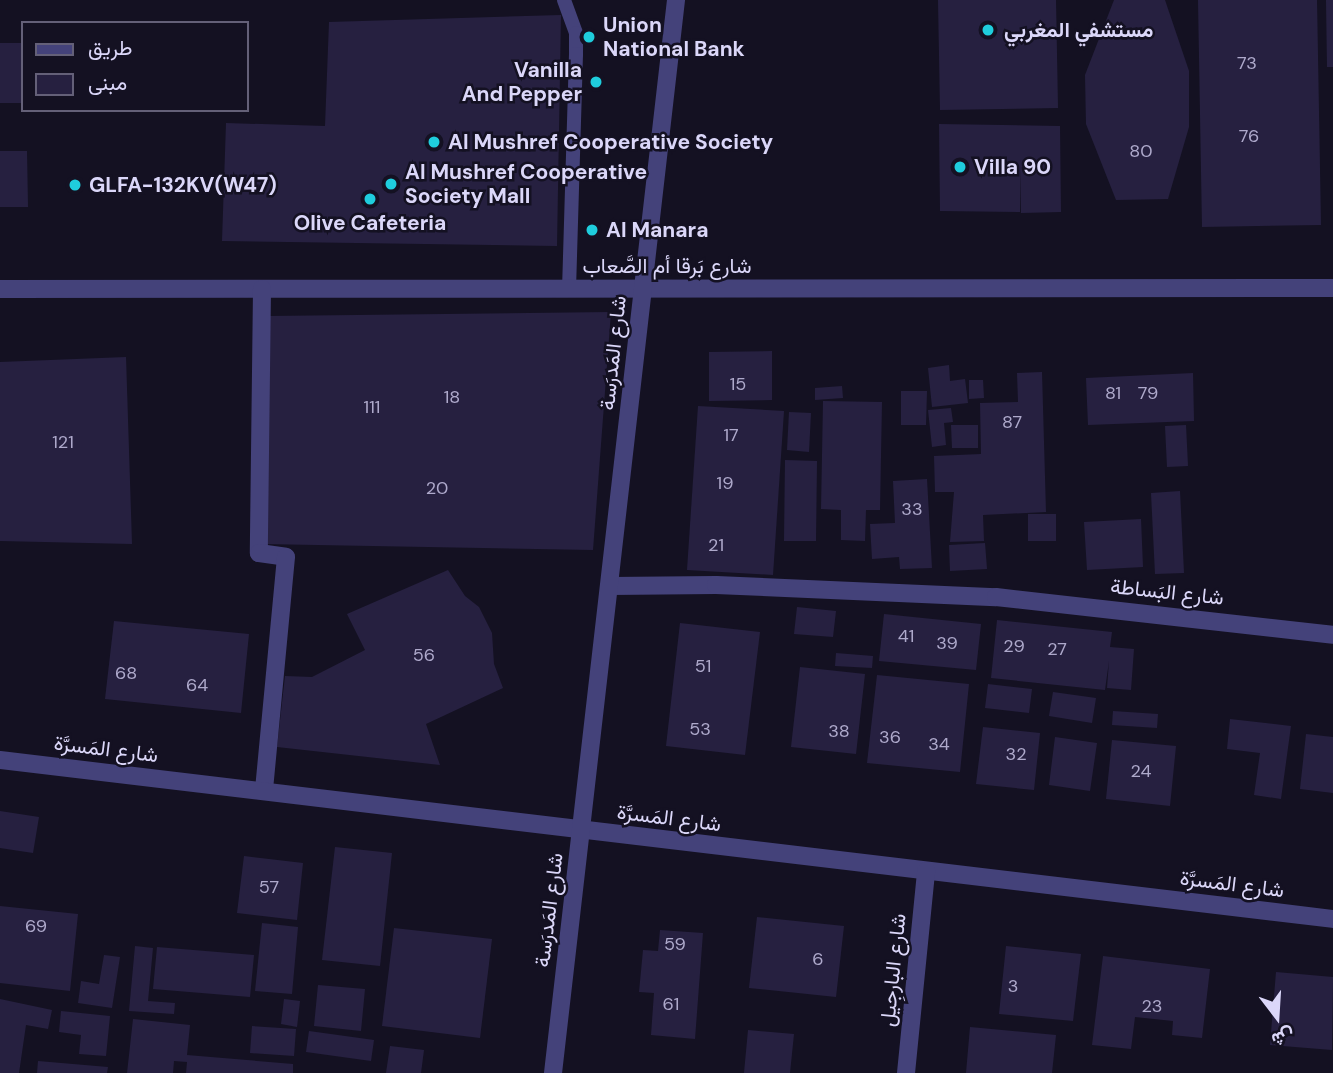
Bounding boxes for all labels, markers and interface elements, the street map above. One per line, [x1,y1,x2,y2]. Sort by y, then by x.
place label: Union National Bank [603,12,745,62]
place label: مستشفي المغربي [1004,17,1153,43]
marker: مستشفي المغربي [978,20,998,40]
legend [21,21,248,112]
marker: Union National Bank [581,29,597,45]
text: طريق [88,34,133,62]
house number: 73 [1237,52,1257,74]
place label: Vanilla And Pepper [462,57,582,107]
text: مبنى [88,69,127,97]
marker: Vanilla And Pepper [588,74,604,90]
house number: 76 [1239,125,1259,147]
place label: Al Mushref Cooperative Society [448,129,773,155]
marker: Al Mushref Cooperative Society [426,134,442,150]
house number: 80 [1129,140,1153,162]
place label: Villa 90 [974,154,1051,180]
place label: Al Mushref Cooperative Society Mall [405,159,647,209]
marker: Villa 90 [952,159,968,175]
place label: GLFA-132KV(W47) [89,172,277,198]
marker: Al Mushref Cooperative Society Mall [383,176,399,192]
marker: GLFA-132KV(W47) [67,177,83,193]
marker: Olive Cafeteria [362,191,378,207]
place label: Olive Cafeteria [294,210,446,236]
place label: Al Manara [606,217,709,243]
marker: Al Manara [584,222,600,238]
street label: شارع بَرقا أم الصَّعاب [582,253,752,279]
street label: شارع المَدرَسة [594,295,632,411]
house number: 15 [730,373,746,395]
house number: 81 [1105,382,1121,404]
house number: 79 [1138,382,1158,404]
house number: 18 [444,386,460,408]
house number: 111 [364,396,380,418]
house number: 87 [1002,411,1022,433]
house number: 17 [723,424,739,446]
house number: 121 [52,431,74,453]
house number: 19 [717,472,733,494]
house number: 20 [426,477,448,499]
house number: 33 [901,498,923,520]
house number: 21 [708,534,724,556]
street label: شارع البَساطة [1109,574,1225,610]
house number: 41 [898,625,914,647]
house number: 39 [936,632,958,654]
house number: 29 [1003,635,1025,657]
house number: 27 [1047,638,1067,660]
house number: 56 [413,644,435,666]
house number: 51 [695,655,711,677]
house number: 68 [115,662,137,684]
house number: 64 [186,674,208,696]
house number: 53 [689,718,711,740]
house number: 38 [828,720,850,742]
house number: 36 [879,726,901,748]
street label: شارع المَسرَّة [52,730,160,768]
house number: 34 [928,733,950,755]
house number: 32 [1005,743,1027,765]
house number: 24 [1131,760,1151,782]
street label: شارع المَسرَّة [615,799,723,837]
street label: شارع المَدرَسة [529,851,569,969]
street label: شارع المَسرَّة [1178,865,1286,903]
house number: 57 [259,876,279,898]
street label: شارع البارجِيل [875,912,911,1028]
house number: 69 [25,915,47,937]
house number: 59 [664,933,686,955]
house number: 6 [812,948,824,970]
house number: 3 [1008,975,1018,997]
north arrow [1242,982,1312,1052]
house number: 61 [663,993,679,1015]
house number: 23 [1141,995,1163,1017]
text: ش [1269,1022,1298,1053]

